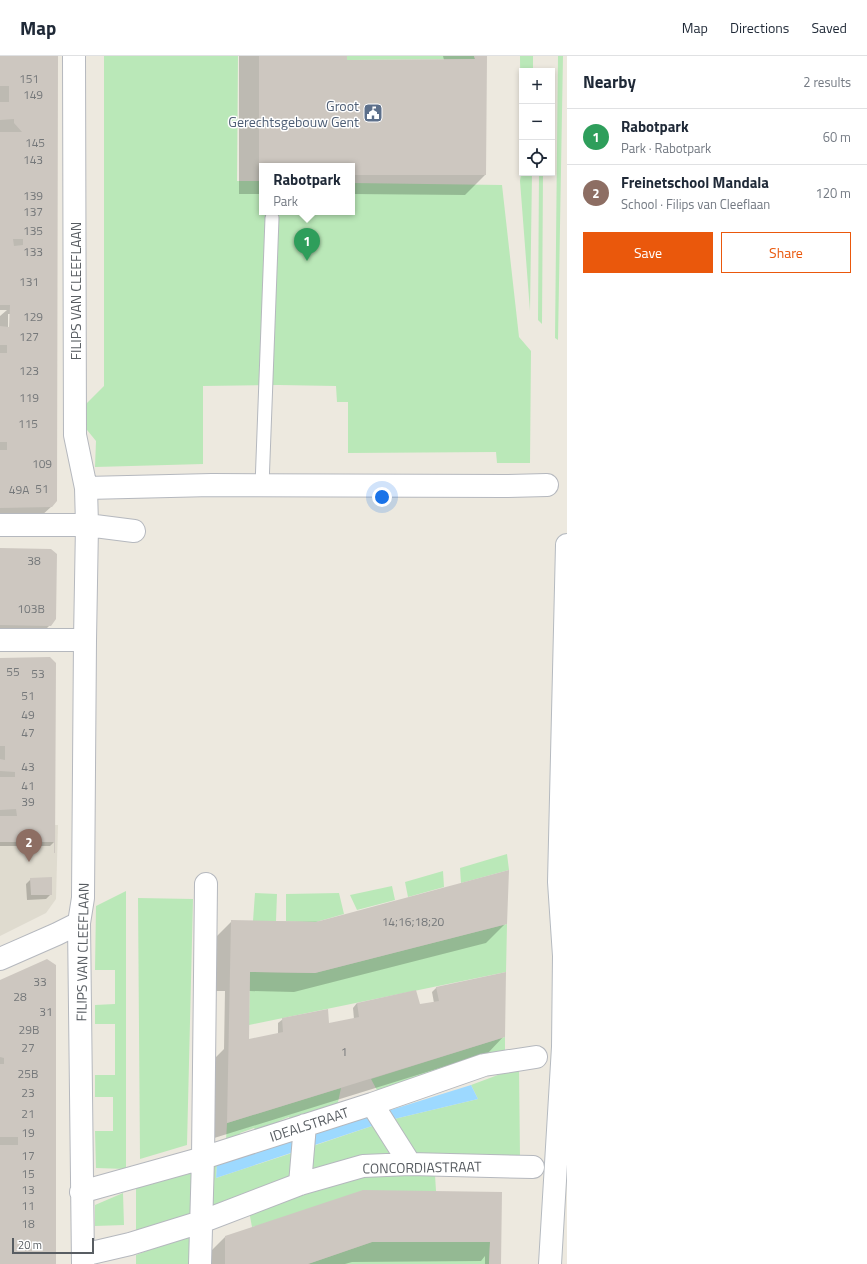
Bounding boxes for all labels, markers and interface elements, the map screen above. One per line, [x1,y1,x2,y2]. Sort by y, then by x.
text: Map [20,13,56,42]
text: Map [682,17,708,38]
text: Directions [730,17,789,38]
text: Saved [811,17,847,38]
map controls [519,68,555,176]
button: + [519,68,555,104]
house number: 151 [19,69,39,88]
text: Nearby [583,69,636,95]
text: 2 results [803,72,851,92]
house number: 149 [23,85,43,104]
place label: Groot Gerechtsgebouw Gent [228,95,359,132]
public building icon: Groot Gerechtsgebouw Gent [362,102,384,124]
button: − [519,104,555,140]
text: Rabotpark [621,115,689,138]
text: 1 [592,127,600,147]
text: 60 m [823,127,851,147]
house number: 145 [25,133,45,152]
text: Park · Rabotpark [621,138,711,158]
button: locate [519,140,555,176]
house number: 143 [23,150,43,169]
popup [259,163,355,215]
text: Rabotpark [273,168,341,191]
text: Freinetschool Mandala [621,171,769,194]
text: 2 [592,183,600,203]
text: 120 m [815,183,851,203]
house number: 139 [23,186,43,205]
text: Park [273,191,298,211]
text: School · Filips van Cleeflaan [621,194,770,214]
house number: 137 [23,202,43,221]
house number: 135 [23,221,43,240]
street label: FILIPS VAN CLEEFLAAN [65,222,86,360]
pin: 1 [294,228,320,261]
button: Save [583,232,713,273]
button: Share [721,232,851,273]
house number: 133 [23,242,43,261]
house number: 131 [19,272,39,291]
house number: 129 [23,307,43,326]
house number: 127 [19,327,39,346]
house number: 123 [19,361,39,380]
house number: 119 [19,388,39,407]
house number: 115 [18,414,38,433]
house number: 109 [32,454,52,473]
house number: 51 [35,479,49,498]
house number: 49A [9,480,29,499]
your location [372,487,392,507]
house number: 38 [27,551,41,570]
house number: 103B [17,599,45,618]
house number: 55 [6,662,20,681]
house number: 53 [31,664,45,683]
house number: 51 [21,686,35,705]
house number: 49 [21,705,35,724]
house number: 47 [21,723,35,742]
house number: 43 [21,757,35,776]
house number: 41 [21,776,35,795]
house number: 39 [21,792,35,811]
pin: 2 [16,829,42,862]
street label: FILIPS VAN CLEEFLAAN [70,883,94,1021]
house number: 14;16;18;20 [382,912,445,931]
house number: 33 [33,972,47,991]
house number: 28 [13,987,27,1006]
house number: 31 [39,1002,53,1021]
house number: 29B [19,1020,39,1039]
house number: 27 [21,1038,35,1057]
house number: 1 [341,1042,347,1061]
house number: 25B [18,1064,38,1083]
house number: 23 [21,1083,35,1102]
street label: IDEALSTRAAT [267,1101,352,1147]
house number: 21 [21,1104,35,1123]
house number: 19 [21,1123,35,1142]
house number: 17 [21,1146,35,1165]
street label: CONCORDIASTRAAT [362,1155,482,1179]
house number: 15 [21,1164,35,1183]
house number: 13 [21,1180,35,1199]
house number: 11 [21,1196,35,1215]
house number: 18 [21,1214,35,1233]
scale bar [12,1236,94,1255]
text: 20 m [18,1237,42,1253]

